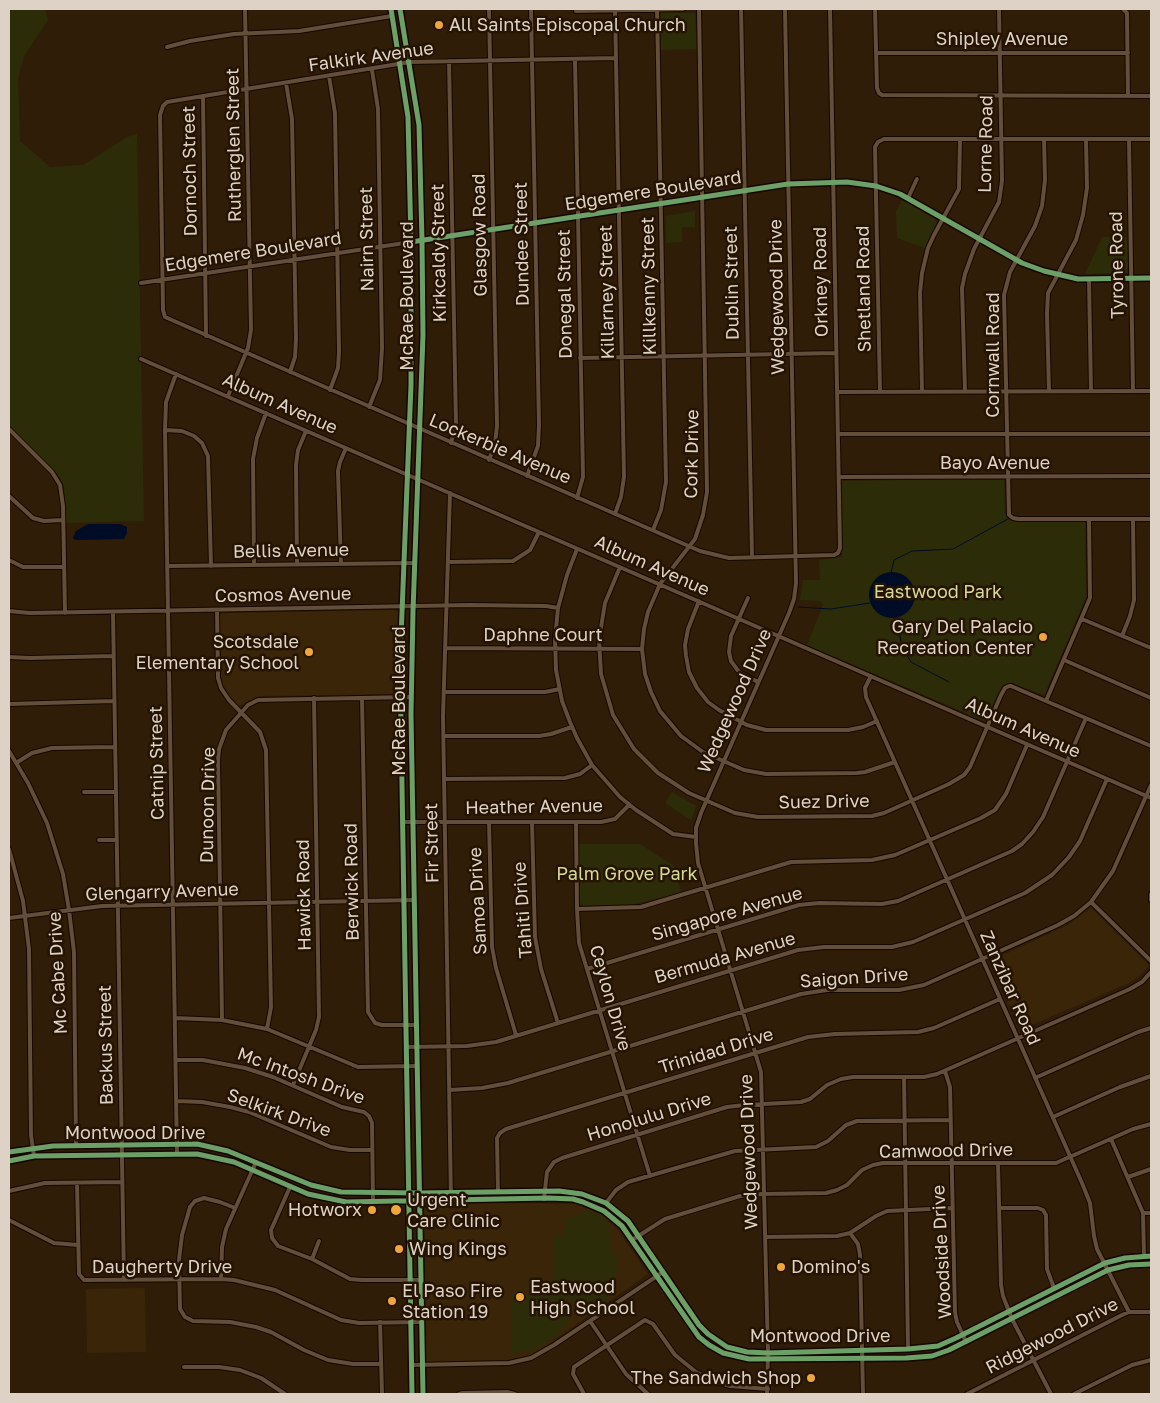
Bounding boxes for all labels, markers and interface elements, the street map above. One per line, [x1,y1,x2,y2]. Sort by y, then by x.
place label: All Saints Episcopal Church [449,14,686,36]
marker: All Saints Episcopal Church [433,19,445,31]
street label: Shipley Avenue [936,28,1068,50]
street label: Falkirk Avenue [307,38,435,76]
street label: Rutherglen Street [222,68,246,222]
street label: Lorne Road [974,95,998,193]
street label: Dornoch Street [178,105,202,237]
street label: Edgemere Boulevard [563,166,743,216]
street label: Glasgow Road [468,173,492,297]
street label: Dundee Street [510,182,534,306]
street label: Kirkcaldy Street [427,184,451,322]
street label: Nairn Street [355,187,379,291]
street label: Tyrone Road [1105,211,1129,319]
street label: Killkenny Street [637,216,661,356]
street label: Wedgewood Drive [765,219,789,375]
street label: McRae Boulevard [396,221,418,371]
street label: Killarney Street [595,224,619,360]
street label: Shetland Road [852,225,876,353]
street label: Dublin Street [720,226,744,340]
street label: Edgemere Boulevard [163,227,343,277]
street label: Orkney Road [809,227,833,337]
street label: Donegal Street [553,229,577,359]
street label: Cornwall Road [982,292,1004,418]
street label: Album Avenue [219,369,341,439]
street label: Lockerbie Avenue [426,409,574,489]
street label: Cork Drive [680,409,704,499]
street label: Bayo Avenue [940,452,1050,474]
street label: Album Avenue [591,531,713,601]
street label: Bellis Avenue [233,539,349,563]
park label: Eastwood Park [874,581,1002,603]
street label: Cosmos Avenue [214,583,352,607]
place label: Gary Del Palacio Recreation Center [877,616,1033,659]
street label: Daphne Court [483,624,603,646]
street label: McRae Boulevard [388,626,410,776]
street label: Wedgewood Drive [693,626,777,776]
place label: Scotsdale Elementary School [135,631,299,674]
marker: Gary Del Palacio Recreation Center [1037,631,1049,643]
marker: Scotsdale Elementary School [303,646,315,658]
street label: Album Avenue [962,693,1084,763]
street label: Catnip Street [145,706,169,820]
street label: Dunoon Drive [196,747,220,863]
street label: Suez Drive [778,790,870,814]
street label: Heather Avenue [465,795,603,819]
street label: Fir Street [421,803,443,883]
street label: Berwick Road [340,823,364,941]
street label: Hawick Road [292,839,316,951]
street label: Samoa Drive [464,847,492,955]
street label: Tahiti Drive [509,861,537,959]
park label: Palm Grove Park [556,863,698,885]
street label: Glengarry Avenue [85,879,239,905]
street label: Singapore Avenue [649,882,805,946]
street label: Mc Cabe Drive [44,911,72,1035]
street label: Zanzibar Road [975,927,1045,1049]
street label: Bermuda Avenue [652,928,798,988]
street label: Ceylon Drive [585,943,635,1053]
street label: Saigon Drive [799,963,909,993]
street label: Backus Street [94,985,118,1105]
street label: Trinidad Drive [656,1023,776,1079]
street label: Mc Intosh Drive [234,1043,368,1109]
street label: Wedgewood Drive [735,1074,763,1230]
street label: Selkirk Drive [224,1084,334,1142]
street label: Honolulu Drive [584,1088,714,1146]
street label: Montwood Drive [65,1122,205,1144]
street label: Camwood Drive [879,1139,1013,1163]
street label: Woodside Drive [928,1184,956,1320]
place label: Urgent Care Clinic [407,1189,500,1232]
place label: Hotworx [288,1199,362,1221]
marker: Urgent Care Clinic [389,1203,403,1217]
marker: Hotworx [366,1204,378,1216]
place label: Wing Kings [409,1238,507,1260]
marker: Wing Kings [393,1243,405,1255]
street label: Daugherty Drive [92,1256,232,1278]
place label: Domino's [791,1256,870,1278]
marker: Domino's [775,1261,787,1273]
place label: Eastwood High School [530,1276,635,1318]
place label: El Paso Fire Station 19 [402,1280,503,1322]
marker: Eastwood High School [514,1291,526,1303]
street label: Ridgewood Drive [982,1293,1122,1379]
marker: El Paso Fire Station 19 [386,1295,398,1307]
street label: Montwood Drive [750,1325,890,1347]
place label: The Sandwich Shop [631,1367,801,1389]
marker: The Sandwich Shop [805,1372,817,1384]

